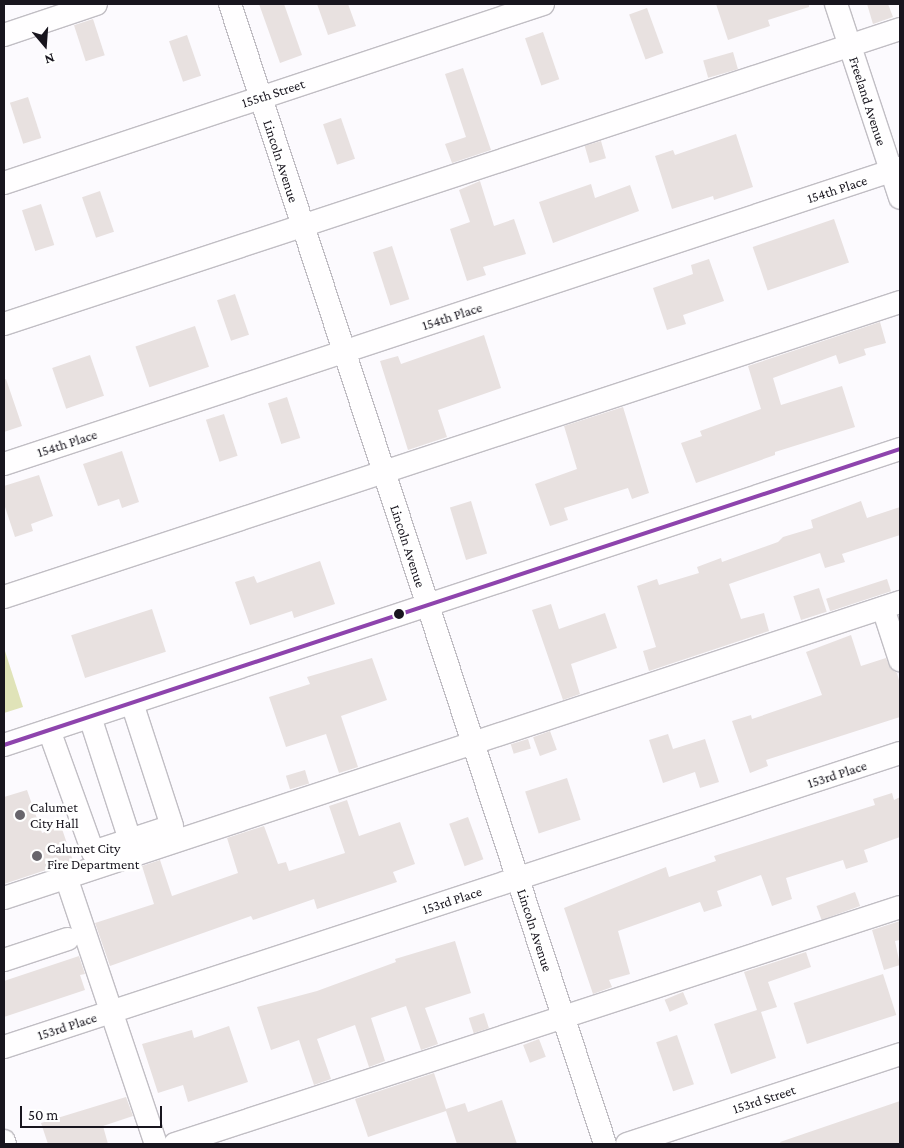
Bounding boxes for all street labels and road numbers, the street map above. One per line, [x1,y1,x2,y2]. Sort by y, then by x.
street label: Freeland Avenue [846,54,890,148]
street label: 155th Street [239,75,307,111]
street label: Lincoln Avenue [260,118,302,204]
street label: 154th Place [805,171,869,207]
street label: 154th Place [420,298,484,334]
street label: 154th Place [35,425,99,461]
street label: Lincoln Avenue [387,503,429,589]
street label: 153rd Place [805,757,869,791]
street label: 153rd Place [420,883,484,917]
street label: Lincoln Avenue [514,887,556,973]
street label: 153rd Place [35,1009,99,1043]
street label: 153rd Street [730,1081,798,1117]

